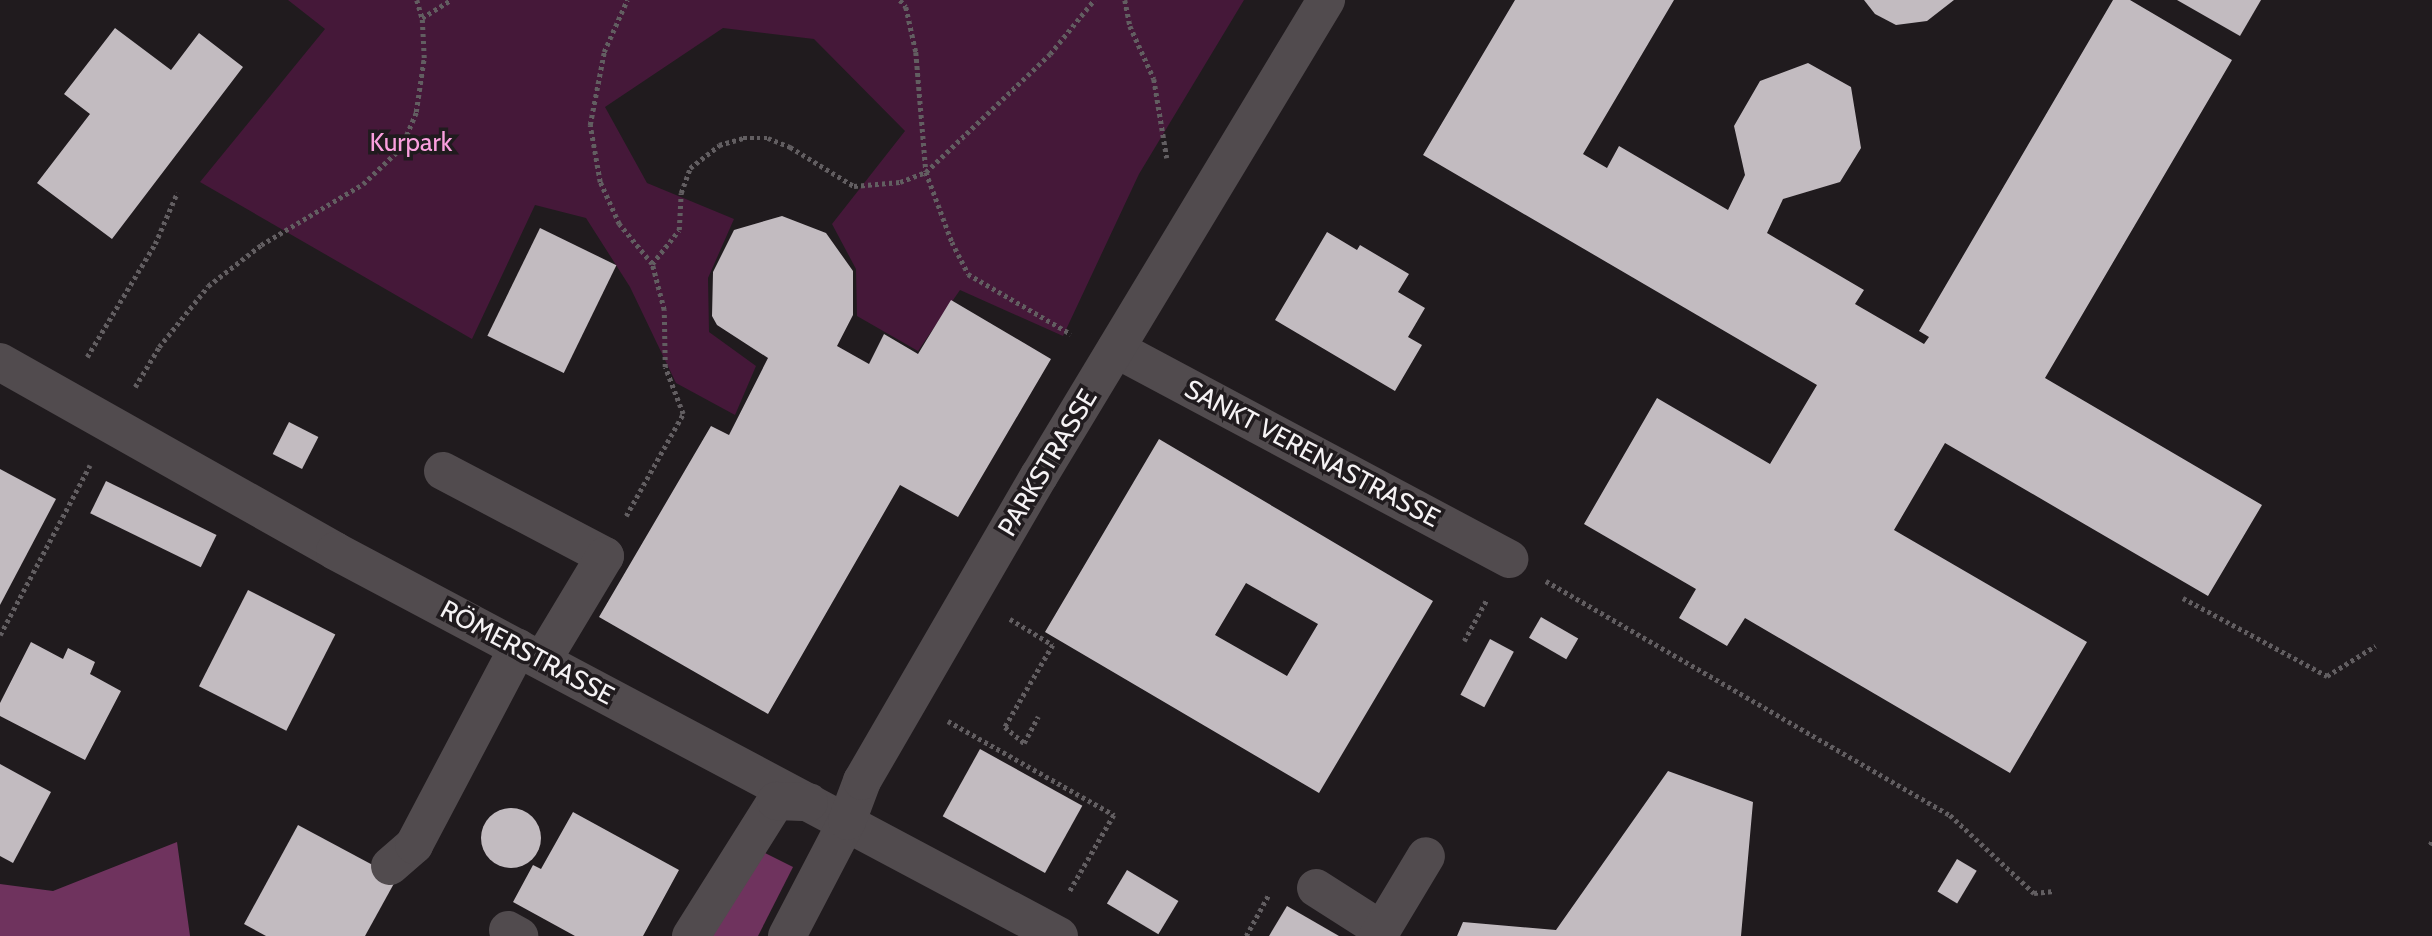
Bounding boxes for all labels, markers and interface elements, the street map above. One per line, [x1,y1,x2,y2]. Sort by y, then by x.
park label: Kurpark [370,127,452,159]
street label: SANKT VERENASTRASSE [1179,374,1445,534]
street label: PARKSTRASSE [992,384,1104,542]
street label: RÖMERSTRASSE [435,594,619,712]

